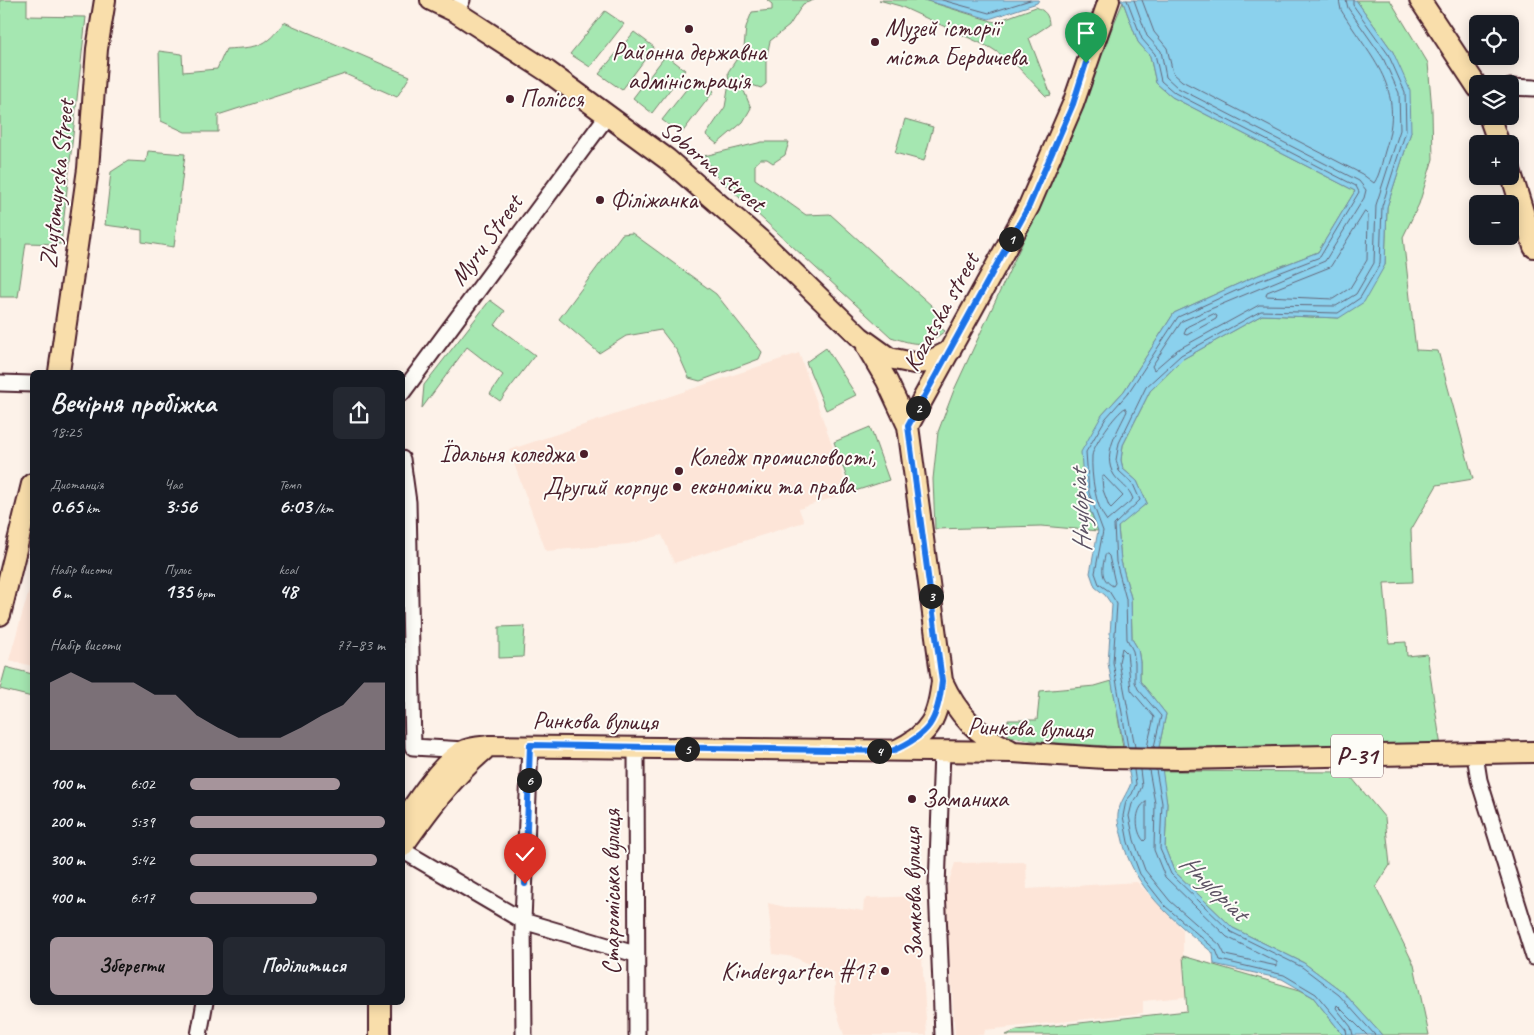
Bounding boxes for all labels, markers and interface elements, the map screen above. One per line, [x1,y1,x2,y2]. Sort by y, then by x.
place label: Музей історії міста Бердичева [885,12,1029,73]
pin [1065,12,1107,63]
map controls [1469,15,1519,245]
button: locate [1469,15,1519,65]
icon: arrive [1072,19,1100,47]
marker: Районна державна адміністрація [683,23,695,35]
place label: Районна державна адміністрація [612,36,768,97]
marker: Музей історії міста Бердичева [869,36,881,48]
button: layers [1469,75,1519,125]
place label: Полісся [520,83,585,115]
marker: Полісся [504,93,516,105]
street label: Zhytomyrska Street [32,95,82,270]
street label: Soborna street [654,113,774,221]
button: + [1469,135,1519,185]
place label: Філіжанка [610,184,699,216]
street label: Myru Street [442,186,531,292]
marker: Філіжанка [594,194,606,206]
button: − [1469,195,1519,245]
pin: 1 [998,226,1024,252]
text: 1 [1008,231,1015,248]
street label: Kozatska street [895,245,988,377]
text: Вечірня пробіжка [50,385,216,420]
button: share [333,387,385,439]
pin: 2 [906,396,930,420]
text: 2 [915,400,922,417]
text: 18:25 [50,422,82,442]
place label: Їдальня коледжа [439,438,576,470]
place label: Коледж промисловості, економіки та права [689,441,876,502]
marker: Їдальня коледжа [578,448,590,460]
water label: Hnylopiat [1061,463,1099,553]
marker: Коледж промисловості, економіки та права [673,465,685,477]
place label: Другий корпус [543,471,668,503]
text: Дистанція [50,476,103,493]
text: Час [164,476,183,493]
text: Темп [279,476,301,493]
marker: Другий корпус [671,481,683,493]
text: 0.65 [50,493,83,519]
text: 3:56 [164,493,197,519]
text: 6:03 [279,493,312,519]
text: km [83,500,100,517]
text: /km [312,500,333,517]
text: Набір висоти [50,561,111,578]
text: Пульс [164,561,191,578]
text: kcal [279,561,297,578]
text: 6 [50,578,60,604]
text: 135 [164,578,192,604]
text: 48 [279,578,298,604]
pin: 3 [918,584,944,608]
text: m [60,585,71,602]
text: bpm [192,585,215,602]
text: 3 [928,588,935,605]
text: Набір висоти [50,635,120,655]
text: 77–83 m [336,635,385,655]
street label: Ринкова вулиця [532,704,660,738]
street label: Ринкова вулиця [967,710,1095,746]
road number: Р-31 [1331,734,1383,778]
pin: 5 [674,736,700,762]
pin: 4 [866,738,892,764]
text: 5 [684,741,691,758]
text: 4 [876,743,883,760]
pin: 6 [516,768,542,792]
text: 6 [526,772,533,789]
text: 100 m [50,774,85,794]
text: 6:02 [130,774,155,794]
place label: Заманиха [922,783,1010,815]
marker: Заманиха [906,793,918,805]
street label: Староміська вулиця [596,808,628,975]
text: 200 m [50,812,85,832]
text: 5:39 [130,812,155,832]
street label: Замкова вулиця [896,825,930,960]
pin [504,833,546,884]
icon: check [511,840,539,868]
water label: Hnylopiat [1173,846,1259,931]
text: 300 m [50,850,85,870]
text: 5:42 [130,850,155,870]
text: 400 m [50,888,85,908]
text: 6:17 [130,888,155,908]
button: Зберегти [50,937,213,995]
button: Поділитися [223,937,385,995]
place label: Kindergarten #17 [721,955,877,987]
marker: Kindergarten #17 [879,965,891,977]

